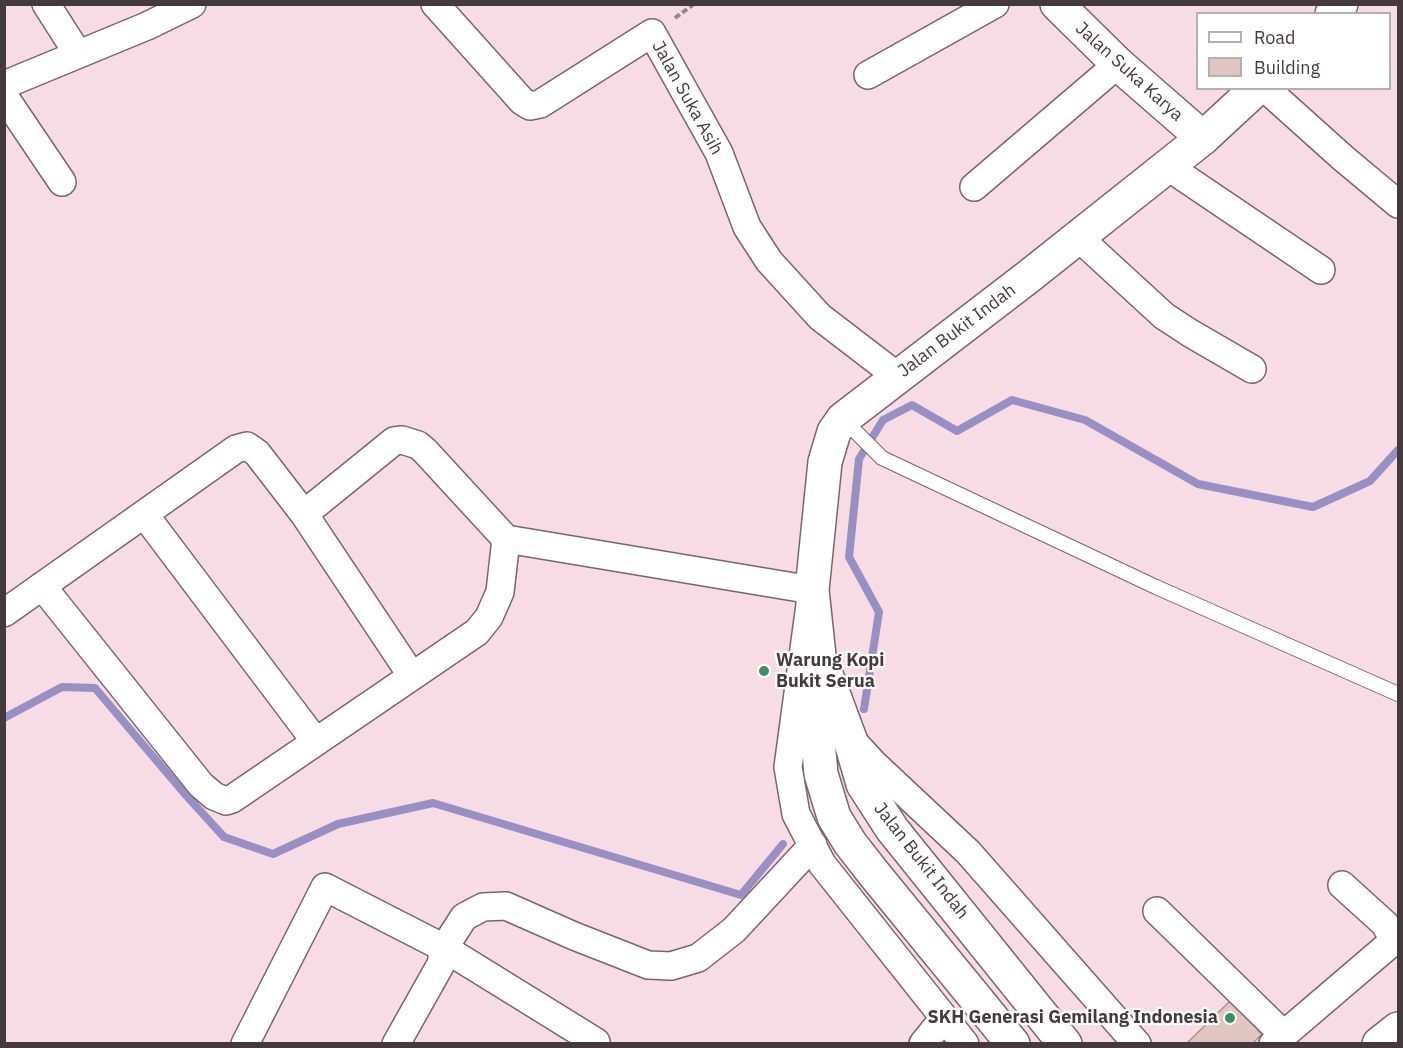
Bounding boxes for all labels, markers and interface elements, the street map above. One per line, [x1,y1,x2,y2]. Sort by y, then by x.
legend [1196,12,1391,90]
street label: Jalan Suka Karya [1071,18,1187,126]
text: Road [1254,26,1295,49]
street label: Jalan Suka Asih [647,37,727,159]
text: Building [1254,56,1320,79]
street label: Jalan Bukit Indah [894,280,1020,382]
place label: Warung Kopi Bukit Serua [776,650,884,692]
marker: Warung Kopi Bukit Serua [757,664,771,678]
street label: Jalan Bukit Indah [869,798,973,924]
place label: SKH Generasi Gemilang Indonesia [928,1007,1218,1029]
marker: SKH Generasi Gemilang Indonesia [1223,1011,1237,1025]

